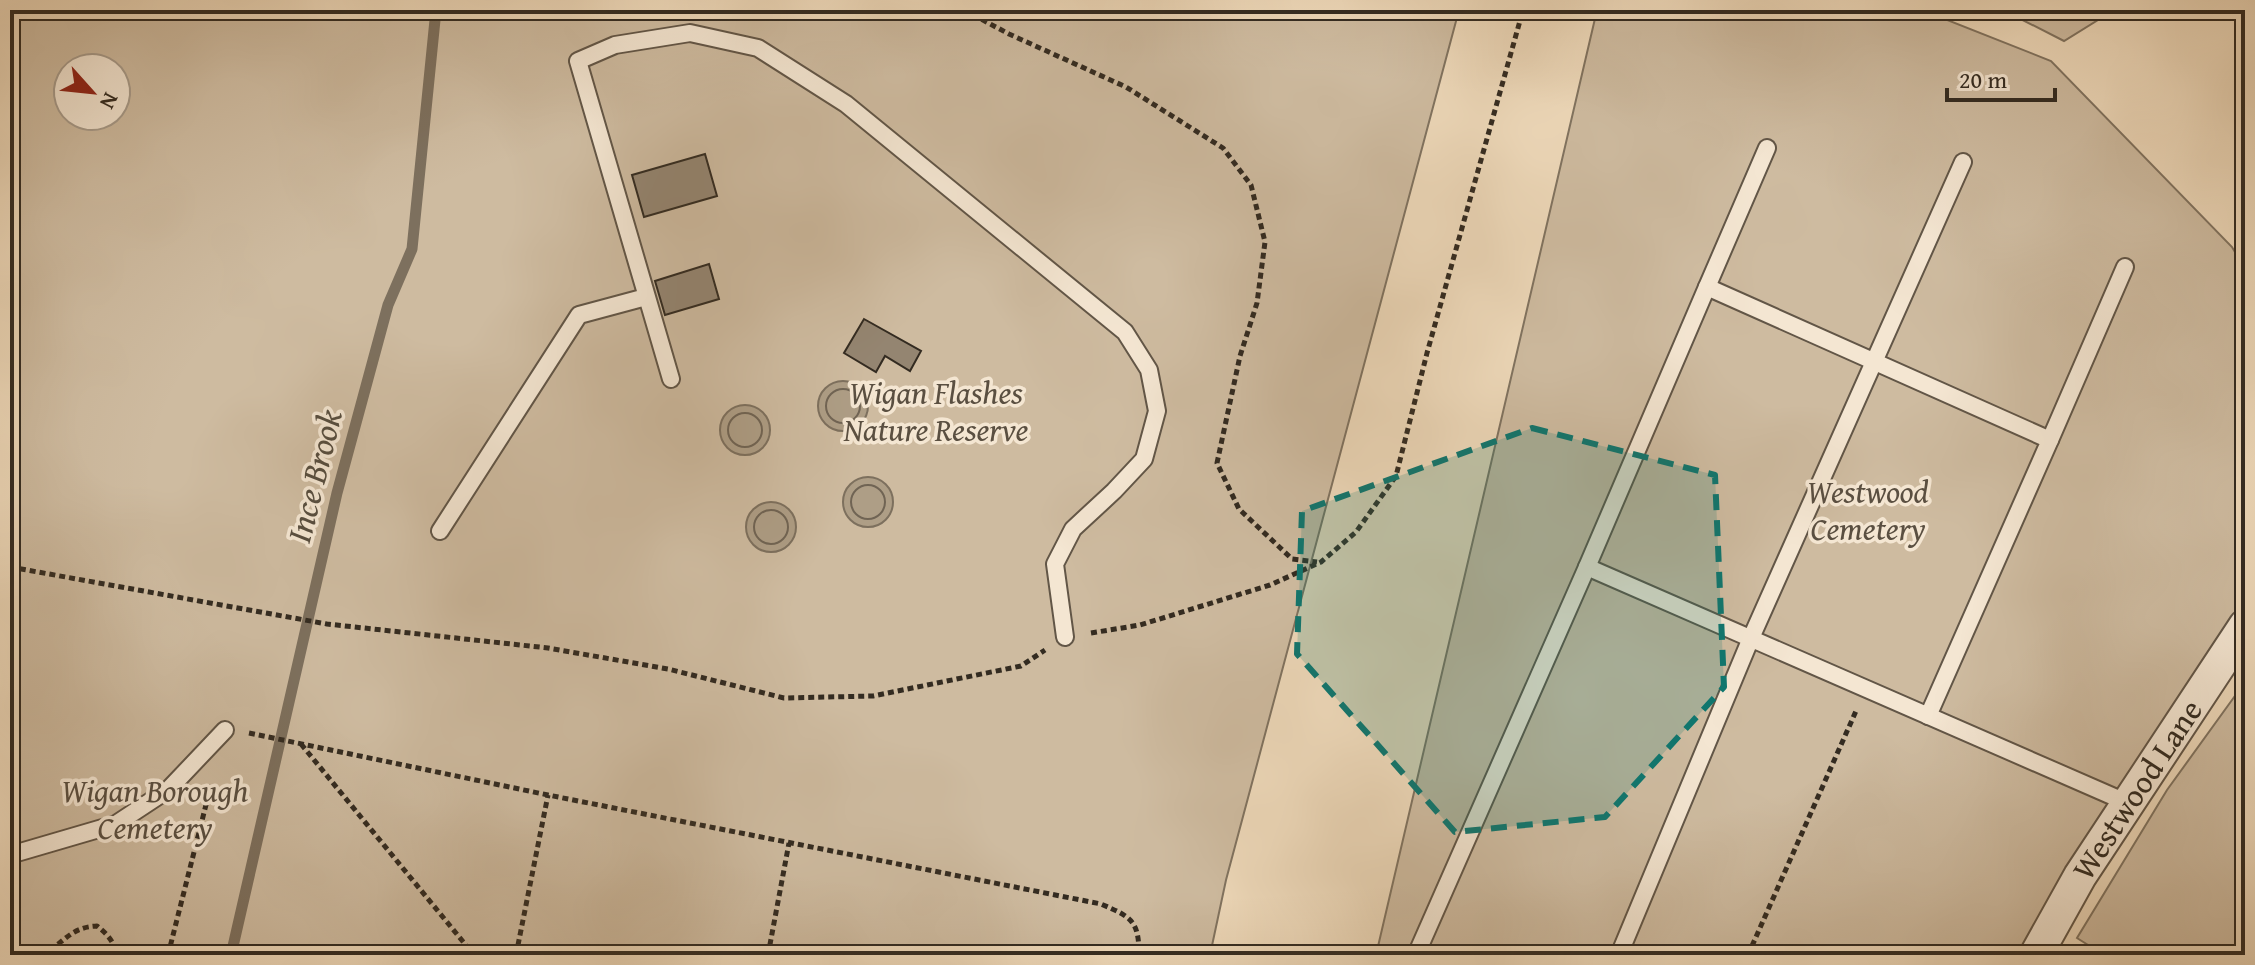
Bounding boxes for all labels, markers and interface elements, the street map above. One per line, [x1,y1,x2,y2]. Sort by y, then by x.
north arrow [52,52,132,132]
scale bar [1947,52,2055,102]
text: 20 m [1959,62,2007,97]
text: N [92,87,127,115]
park label: Wigan Flashes Nature Reserve [843,369,1029,453]
water label: Ince Brook [273,404,354,548]
park label: Westwood Cemetery [1807,468,1929,552]
street label: Westwood Lane [2060,690,2213,889]
park label: Wigan Borough Cemetery [61,767,249,851]

